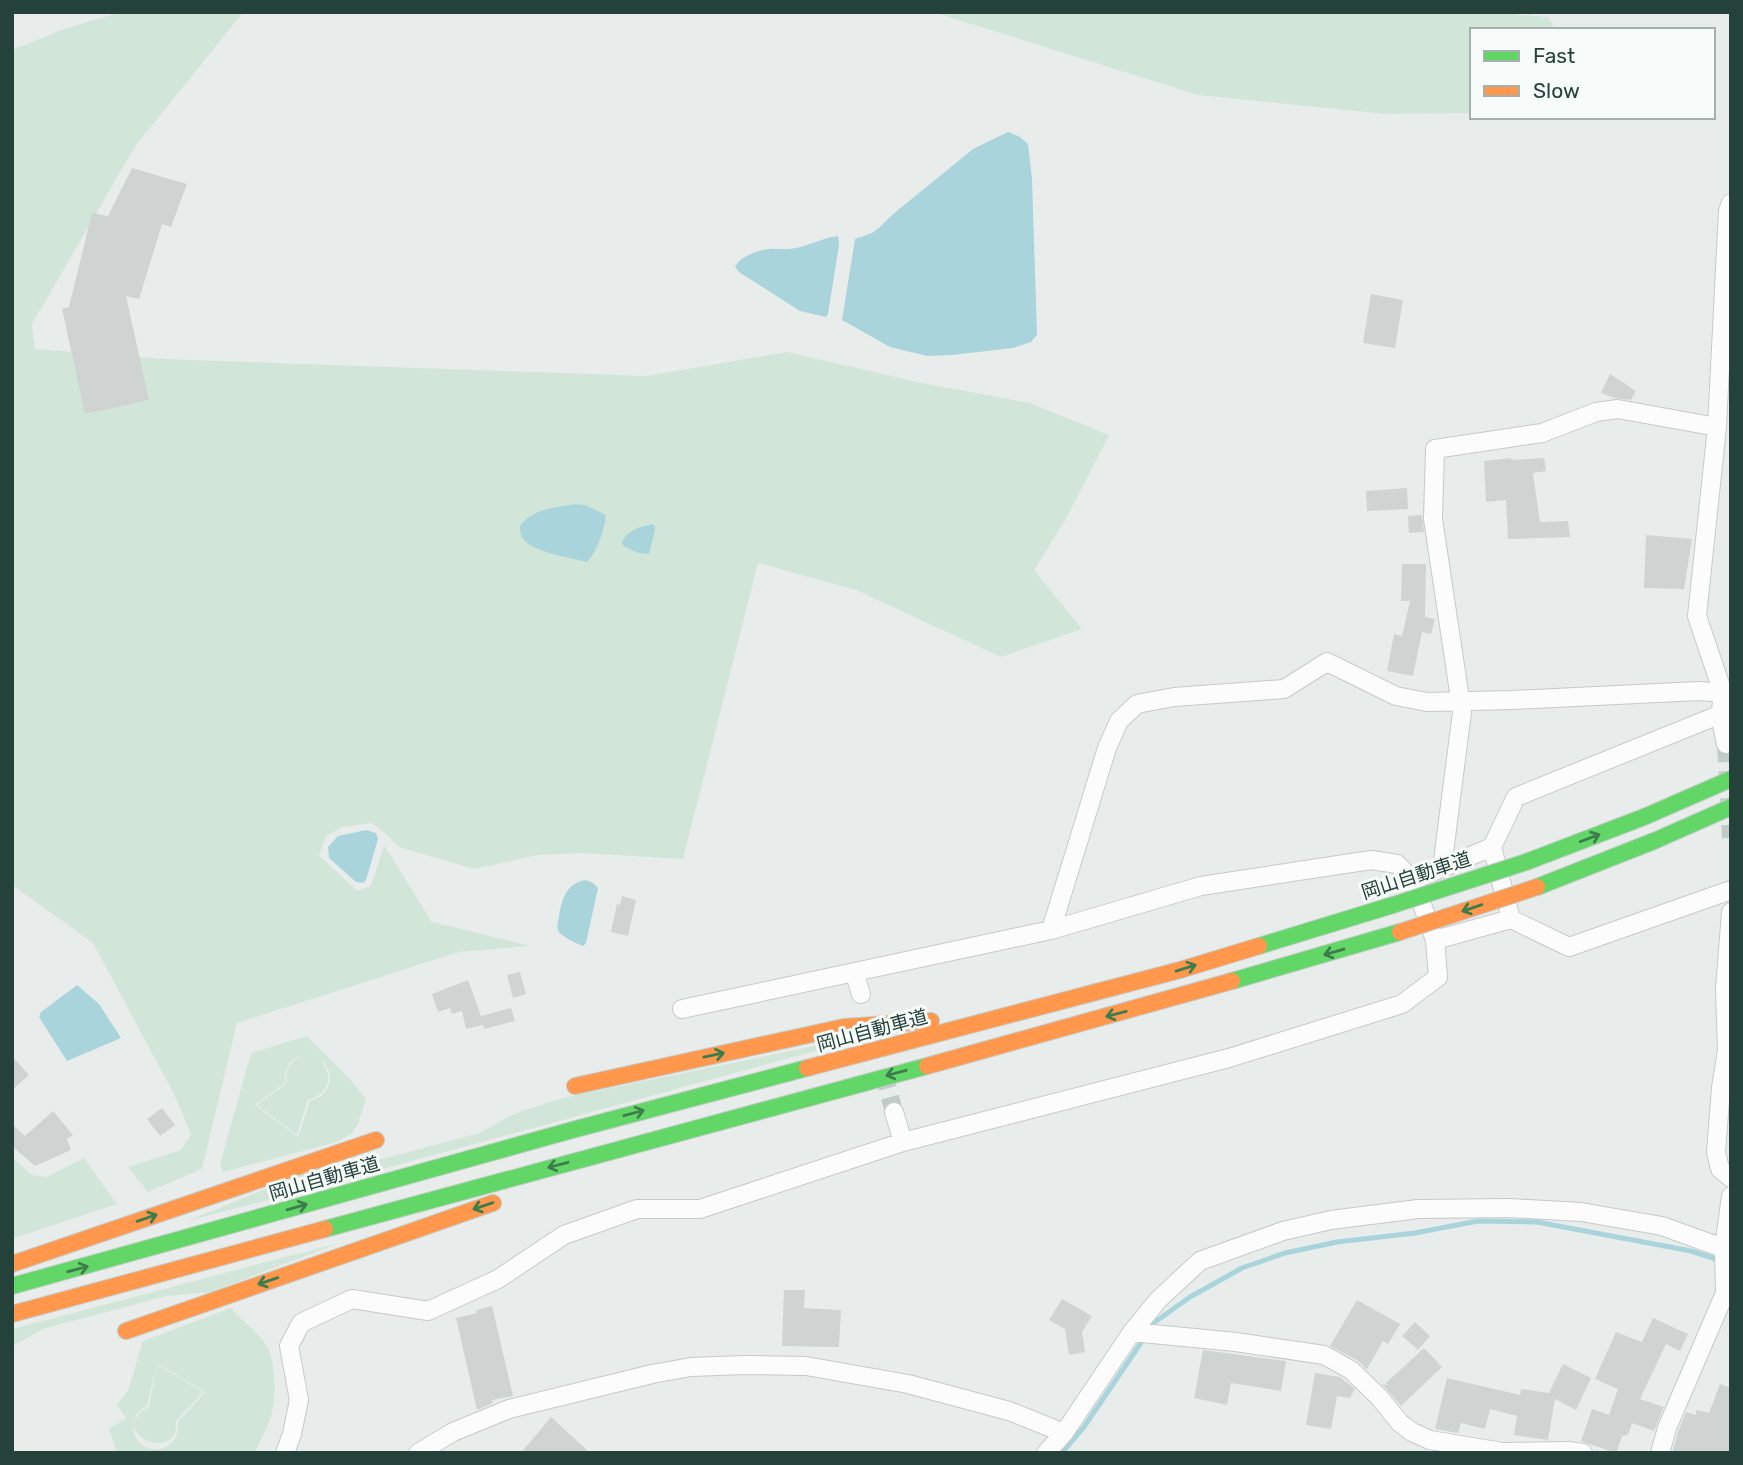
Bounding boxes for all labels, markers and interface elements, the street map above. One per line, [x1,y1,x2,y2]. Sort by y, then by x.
legend [1470,28,1715,119]
text: Fast [1533,43,1575,68]
text: Slow [1533,78,1580,103]
one-way arrow [1578,830,1600,843]
street label: 岡山自動車道 [1358,847,1474,904]
one-way arrow [1461,902,1483,915]
one-way arrow [1324,946,1346,959]
one-way arrow [1175,961,1197,974]
street label: 岡山自動車道 [814,1005,930,1056]
one-way arrow [1105,1008,1128,1021]
one-way arrow [702,1048,725,1062]
one-way arrow [885,1068,907,1081]
one-way arrow [623,1106,645,1119]
street label: 岡山自動車道 [266,1152,382,1205]
one-way arrow [547,1159,570,1172]
one-way arrow [286,1200,308,1213]
one-way arrow [472,1201,494,1213]
one-way arrow [135,1211,157,1223]
one-way arrow [66,1262,89,1275]
one-way arrow [257,1275,279,1288]

